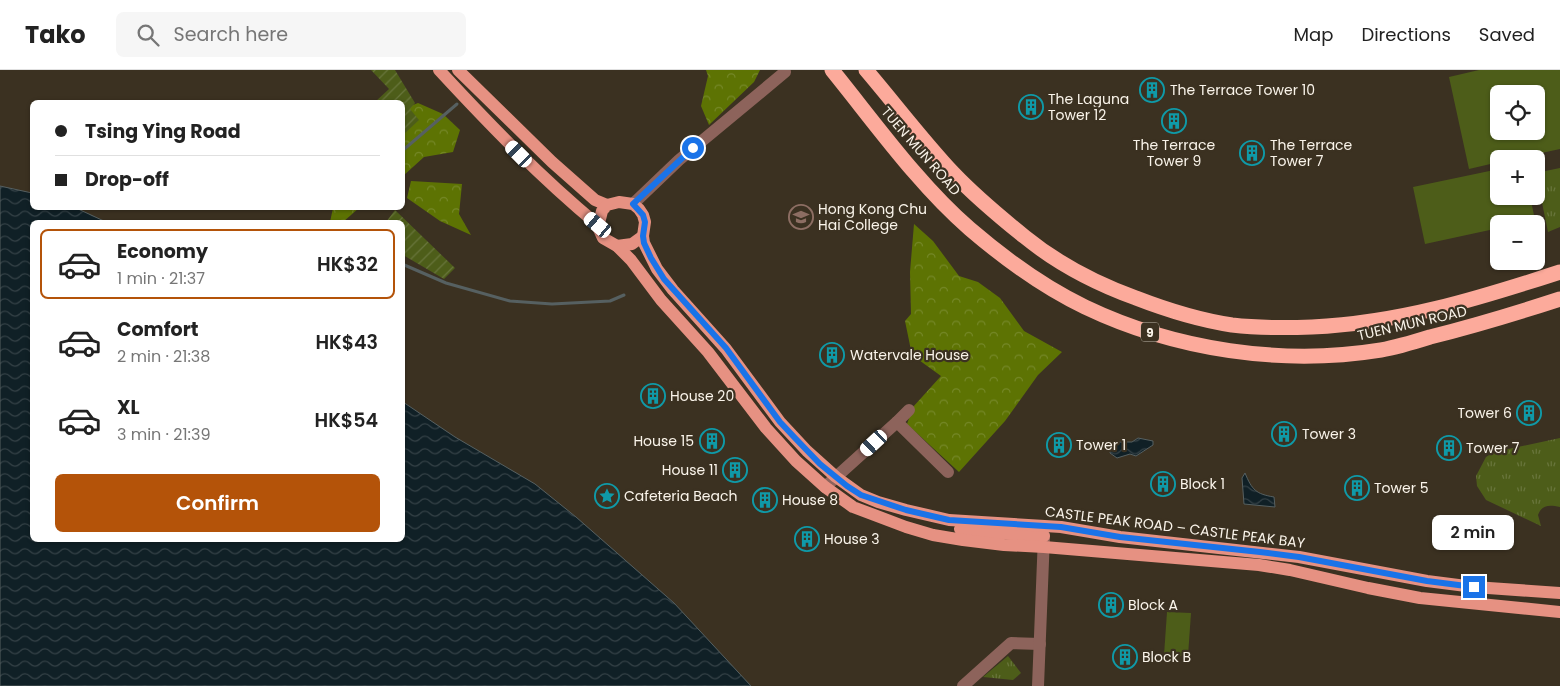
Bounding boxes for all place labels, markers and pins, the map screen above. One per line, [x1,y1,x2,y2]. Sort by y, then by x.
building icon: The Terrace Tower 10 [1139,77,1165,103]
place label: The Terrace Tower 10 [1170,80,1315,100]
place label: The Laguna Tower 12 [1048,89,1129,125]
building icon: The Laguna Tower 12 [1018,94,1044,120]
building icon: The Terrace Tower 9 [1161,108,1187,134]
place label: The Terrace Tower 9 [1133,135,1215,171]
place label: The Terrace Tower 7 [1270,135,1353,171]
building icon: The Terrace Tower 7 [1239,140,1265,166]
place label: Hong Kong Chu Hai College [818,199,927,235]
school or university icon: Hong Kong Chu Hai College [788,204,814,230]
building icon: Watervale House [819,342,845,368]
place label: Watervale House [850,345,969,365]
building icon: House 20 [640,383,666,409]
place label: House 20 [670,386,734,406]
building icon: Tower 6 [1516,400,1542,426]
place label: Tower 6 [1457,403,1512,423]
building icon: Tower 3 [1271,421,1297,447]
place label: Tower 3 [1302,424,1356,444]
building icon: House 15 [699,428,725,454]
place label: House 15 [633,431,694,451]
building icon: Tower 1 [1046,432,1072,458]
place label: Tower 1 [1076,435,1126,455]
building icon: Tower 7 [1436,435,1462,461]
place label: Tower 7 [1466,438,1520,458]
building icon: House 11 [722,457,748,483]
place label: House 11 [662,460,718,480]
building icon: Block 1 [1150,471,1176,497]
place label: Block 1 [1180,474,1225,494]
building icon: Tower 5 [1344,475,1370,501]
place label: Tower 5 [1374,478,1428,498]
place icon: Cafeteria Beach [594,483,620,509]
place label: Cafeteria Beach [624,486,737,506]
building icon: House 8 [752,487,778,513]
place label: House 8 [782,490,838,510]
building icon: House 3 [794,526,820,552]
place label: House 3 [824,529,880,549]
building icon: Block A [1098,592,1124,618]
place label: Block A [1128,595,1178,615]
building icon: Block B [1112,644,1138,670]
place label: Block B [1142,647,1191,667]

